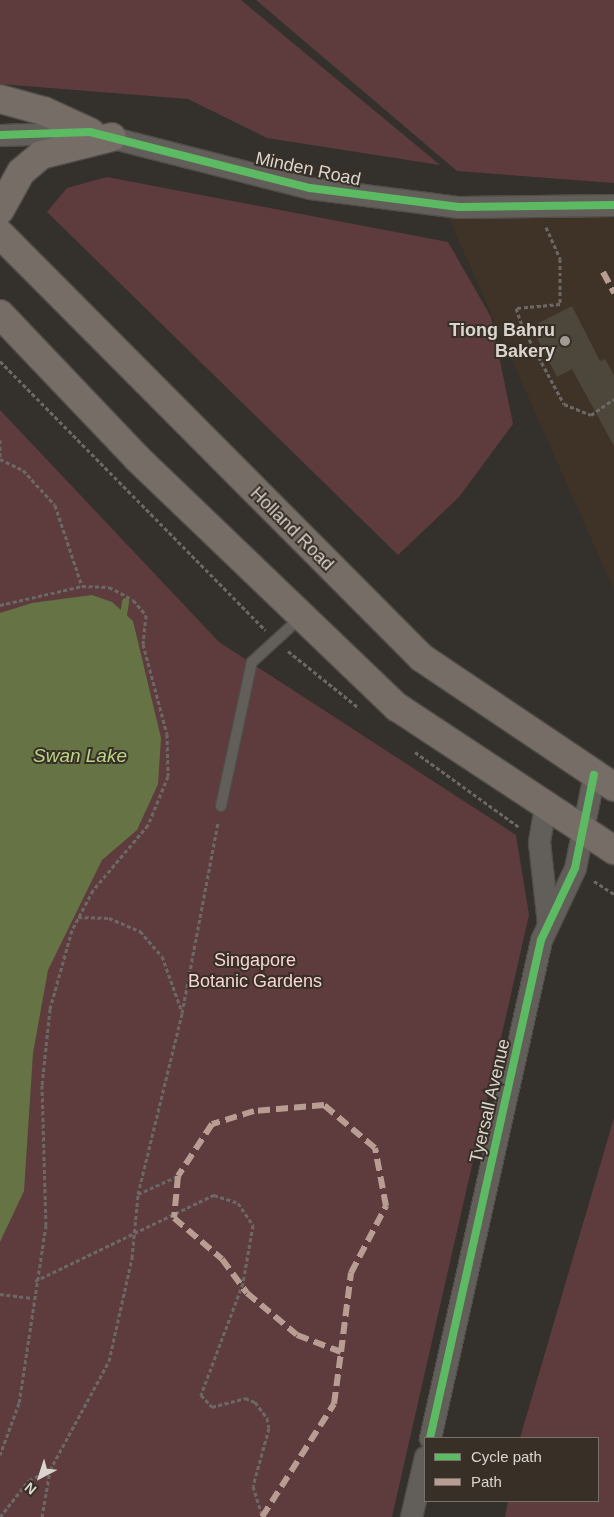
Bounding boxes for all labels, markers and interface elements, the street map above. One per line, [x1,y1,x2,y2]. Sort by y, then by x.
street label: Minden Road [253,147,363,191]
place label: Tiong Bahru Bakery [449,320,555,362]
marker: Tiong Bahru Bakery [559,335,571,347]
street label: Holland Road [246,483,338,575]
water label: Swan Lake [33,745,127,767]
park label: Singapore Botanic Gardens [188,950,322,992]
street label: Tyersall Avenue [465,1036,515,1166]
legend [424,1437,599,1502]
text: Cycle path [471,1448,542,1465]
north arrow [15,1452,65,1502]
text: Path [471,1473,502,1490]
text: N [21,1479,39,1498]

